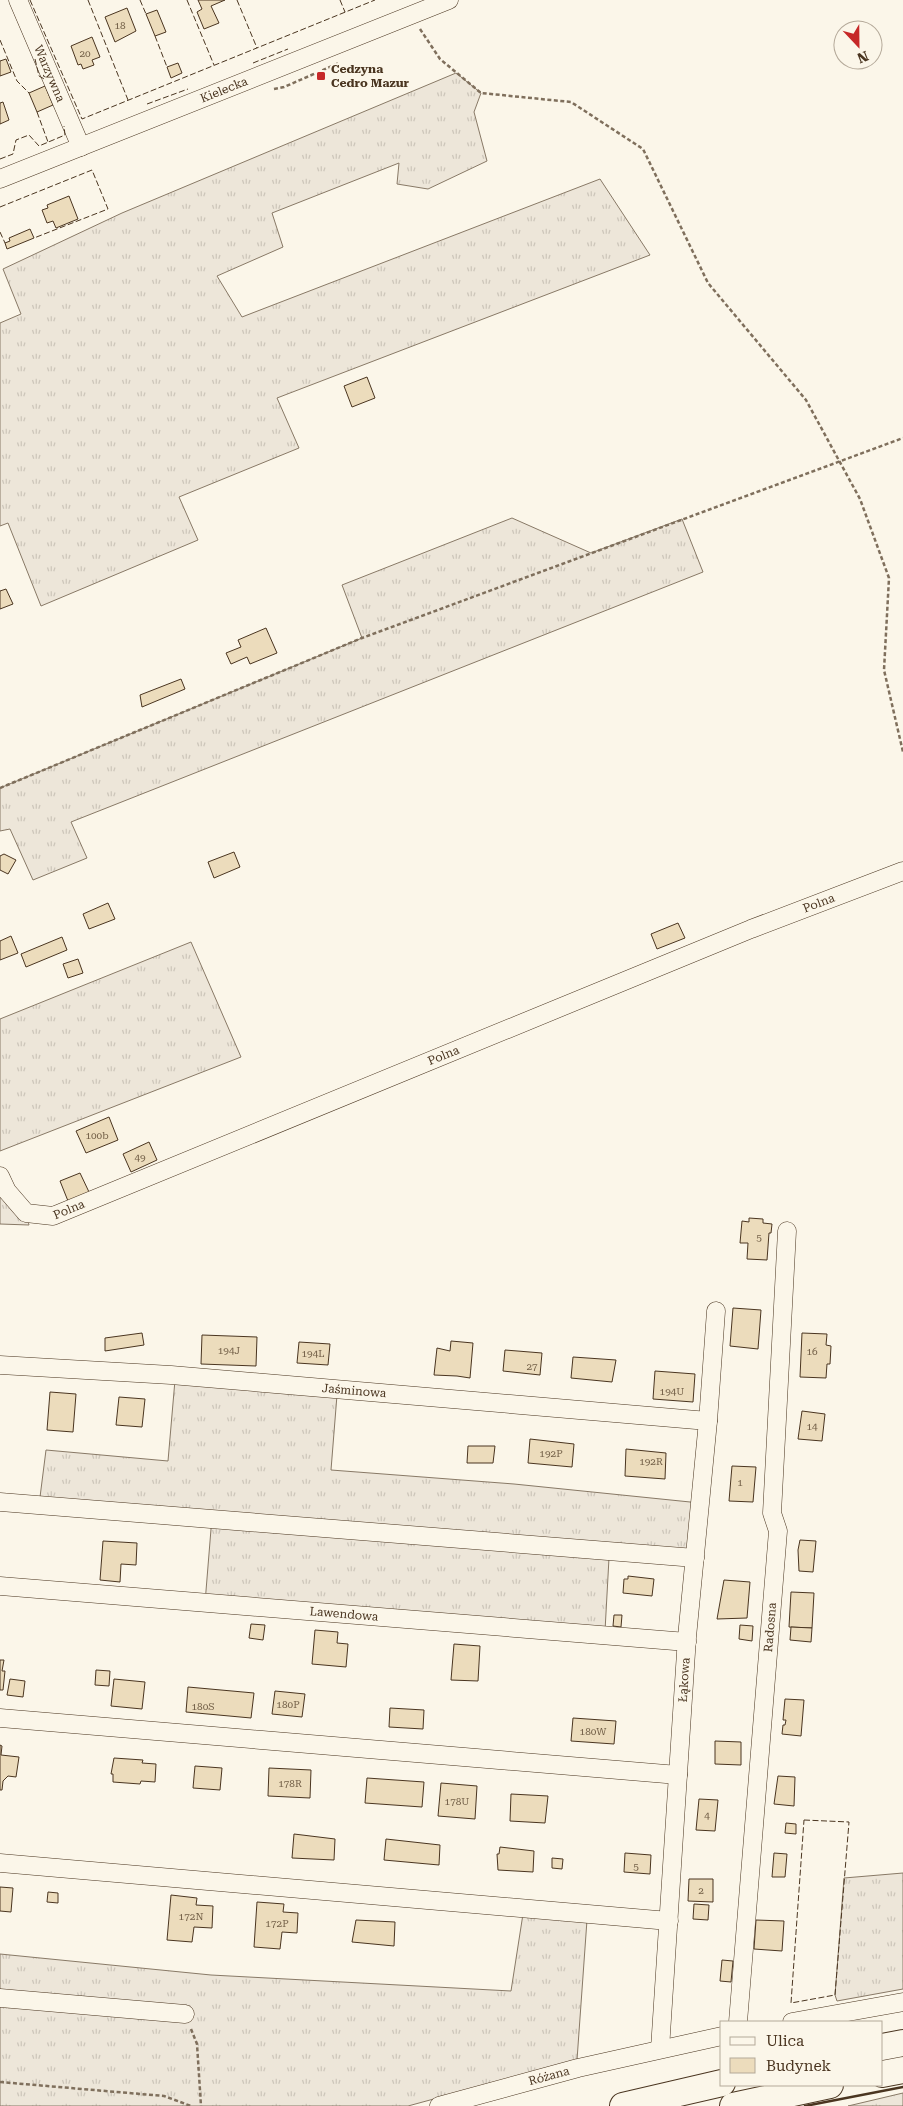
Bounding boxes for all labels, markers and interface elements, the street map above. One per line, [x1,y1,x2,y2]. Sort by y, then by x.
house number: 18 [114,20,126,31]
north arrow [833,20,883,70]
street label: Warzywna [31,43,68,105]
house number: 20 [79,48,91,59]
text: N [855,48,871,67]
place label: Cedzyna Cedro Mazur [331,62,410,90]
marker: Cedzyna Cedro Mazur [315,70,327,82]
street label: Kielecka [198,74,250,105]
street label: Polna [801,891,837,916]
street label: Polna [426,1043,462,1068]
house number: 100b [85,1130,109,1141]
house number: 49 [134,1152,146,1163]
street label: Polna [51,1197,87,1222]
house number: 5 [756,1232,762,1243]
house number: 194J [218,1345,241,1356]
house number: 16 [806,1346,818,1357]
house number: 194L [302,1348,325,1359]
house number: 27 [526,1361,538,1372]
street label: Jaśminowa [321,1381,387,1400]
house number: 194U [660,1386,684,1397]
house number: 14 [806,1421,818,1432]
house number: 192P [539,1448,563,1459]
house number: 192R [639,1456,663,1467]
house number: 1 [737,1477,743,1488]
street label: Radosna [761,1602,779,1653]
street label: Lawendowa [309,1604,379,1624]
street label: Łąkowa [676,1657,693,1703]
house number: 180P [276,1699,300,1710]
house number: 180S [191,1701,215,1712]
house number: 180W [580,1726,607,1737]
house number: 178R [278,1778,302,1789]
house number: 178U [445,1796,469,1807]
house number: 4 [704,1810,710,1821]
house number: 5 [633,1861,639,1872]
house number: 2 [698,1885,704,1896]
house number: 172N [179,1911,203,1922]
house number: 172P [265,1918,289,1929]
legend [720,2021,883,2086]
text: Ulica [766,2032,804,2050]
text: Budynek [766,2057,831,2075]
street label: Różana [527,2064,572,2088]

